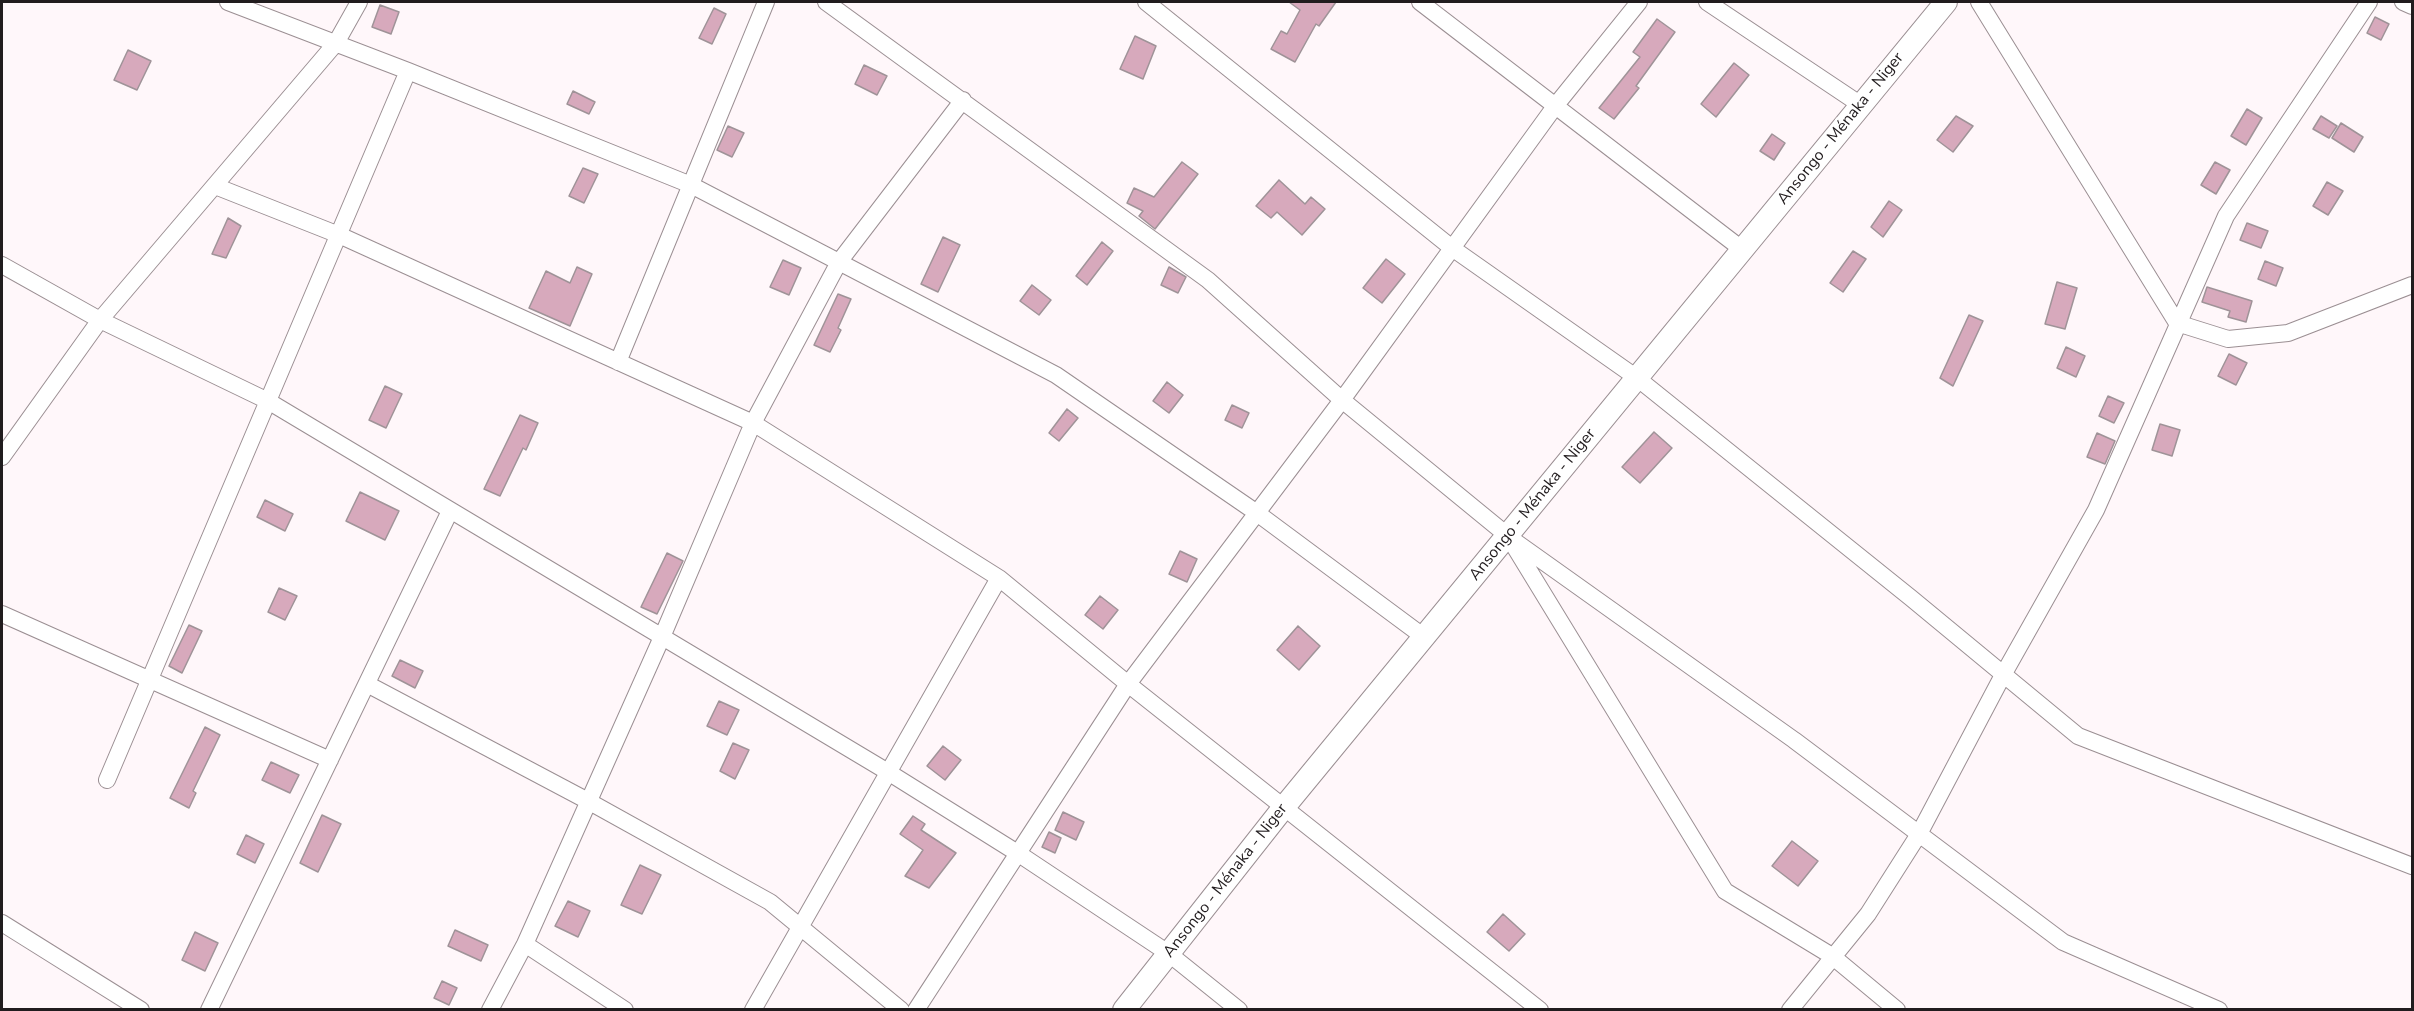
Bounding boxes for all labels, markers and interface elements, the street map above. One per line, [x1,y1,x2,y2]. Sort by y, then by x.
street label: Ansongo - Ménaka - Niger [1774,49,1908,209]
street label: Ansongo - Ménaka - Niger [1466,425,1600,585]
street label: Ansongo - Ménaka - Niger [1160,800,1292,962]

